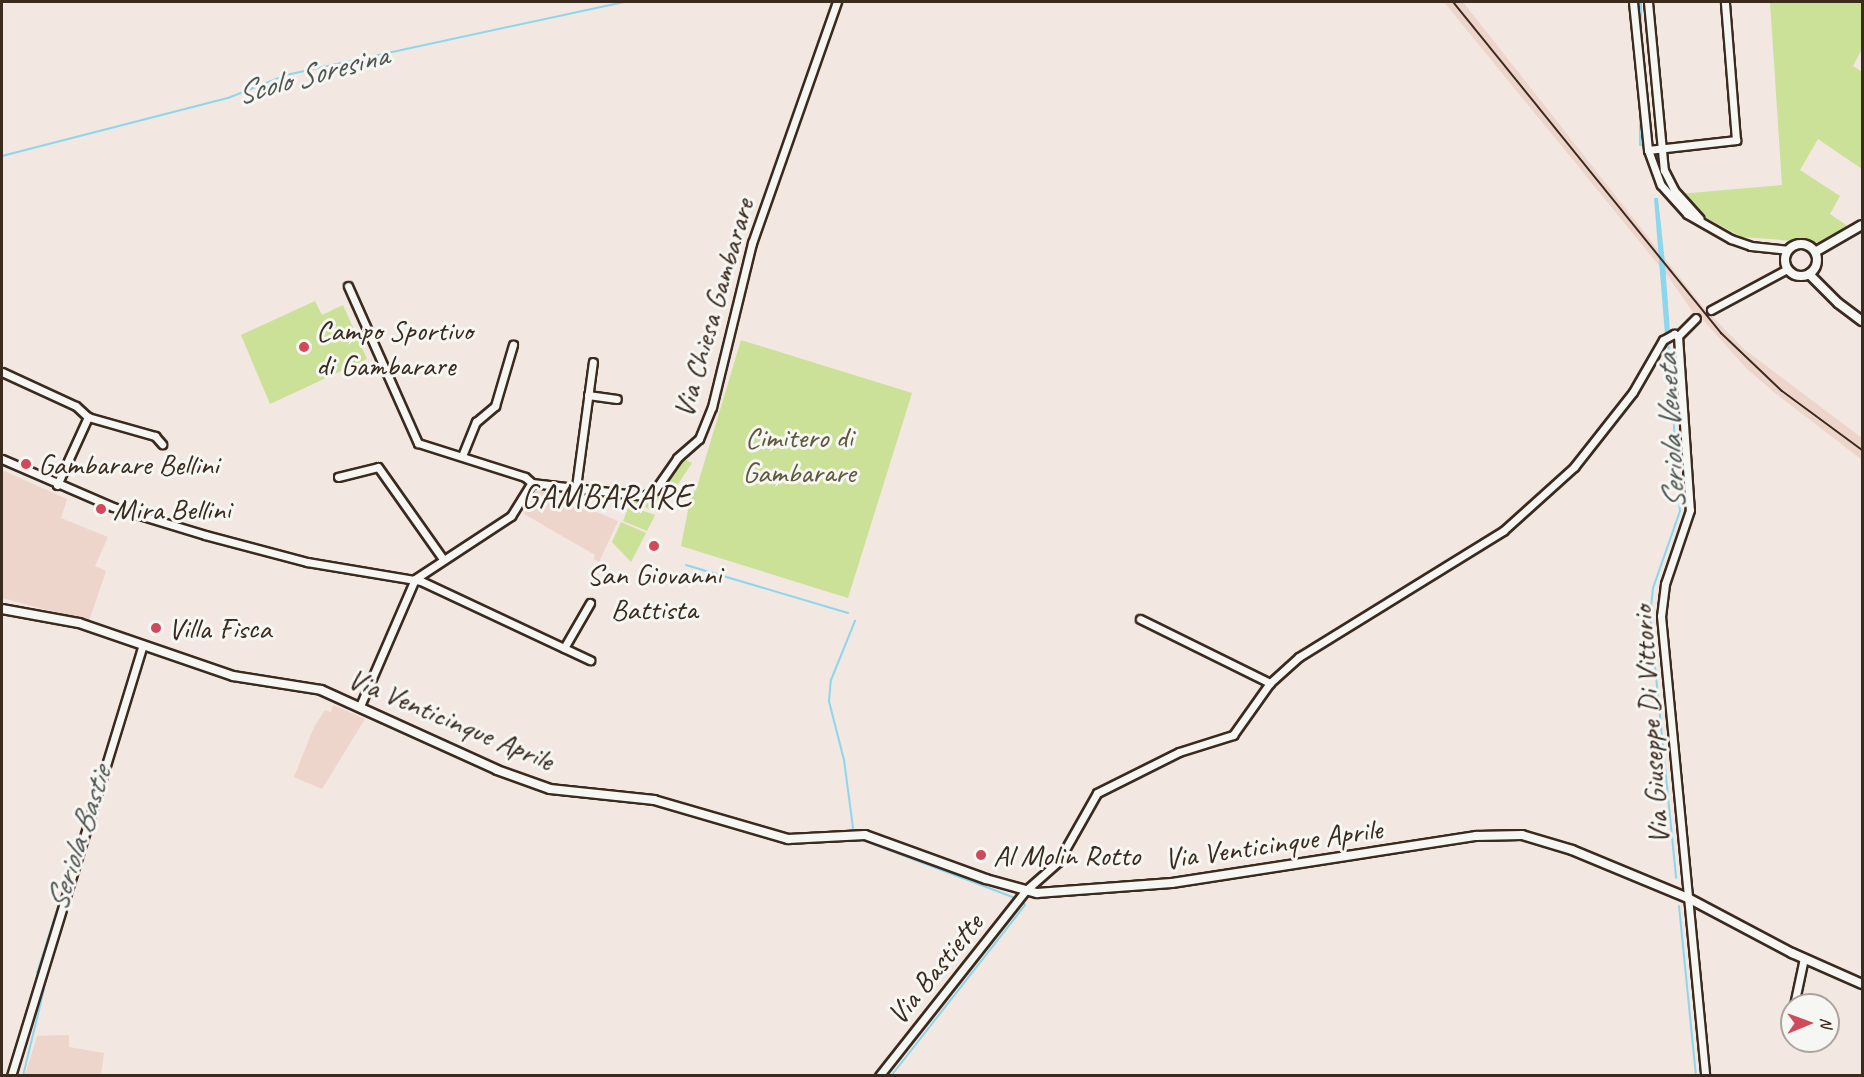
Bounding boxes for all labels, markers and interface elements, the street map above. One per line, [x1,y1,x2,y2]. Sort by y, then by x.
water label: Scolo Soresina [232,36,392,114]
street label: Via Chiesa Gambarare [665,194,761,422]
place label: Campo Sportivo di Gambarare [316,312,473,382]
marker: Campo Sportivo di Gambarare [297,340,311,354]
water label: Seriola Veneta [1648,354,1694,510]
park label: Cimitero di Gambarare [742,419,856,490]
place label: Gambarare Bellini [38,446,219,482]
marker: Gambarare Bellini [19,457,33,471]
district label: GAMBARARE [522,477,692,517]
place label: Mira Bellini [113,491,231,527]
marker: Mira Bellini [94,502,108,516]
marker: San Giovanni Battista [647,539,661,553]
place label: San Giovanni Battista [587,556,721,626]
street label: Via Giuseppe Di Vittorio [1624,604,1676,846]
place label: Villa Fisca [168,610,270,646]
marker: Villa Fisca [149,621,163,635]
street label: Via Venticinque Aprile [343,660,559,778]
water label: Seriola Bastie [38,762,120,916]
street label: Via Venticinque Aprile [1162,811,1384,877]
place label: Al Molin Rotto [993,837,1141,873]
marker: Al Molin Rotto [974,848,988,862]
street label: Via Bastiette [879,906,991,1032]
north arrow [1780,993,1840,1053]
text: N [1816,1018,1836,1028]

